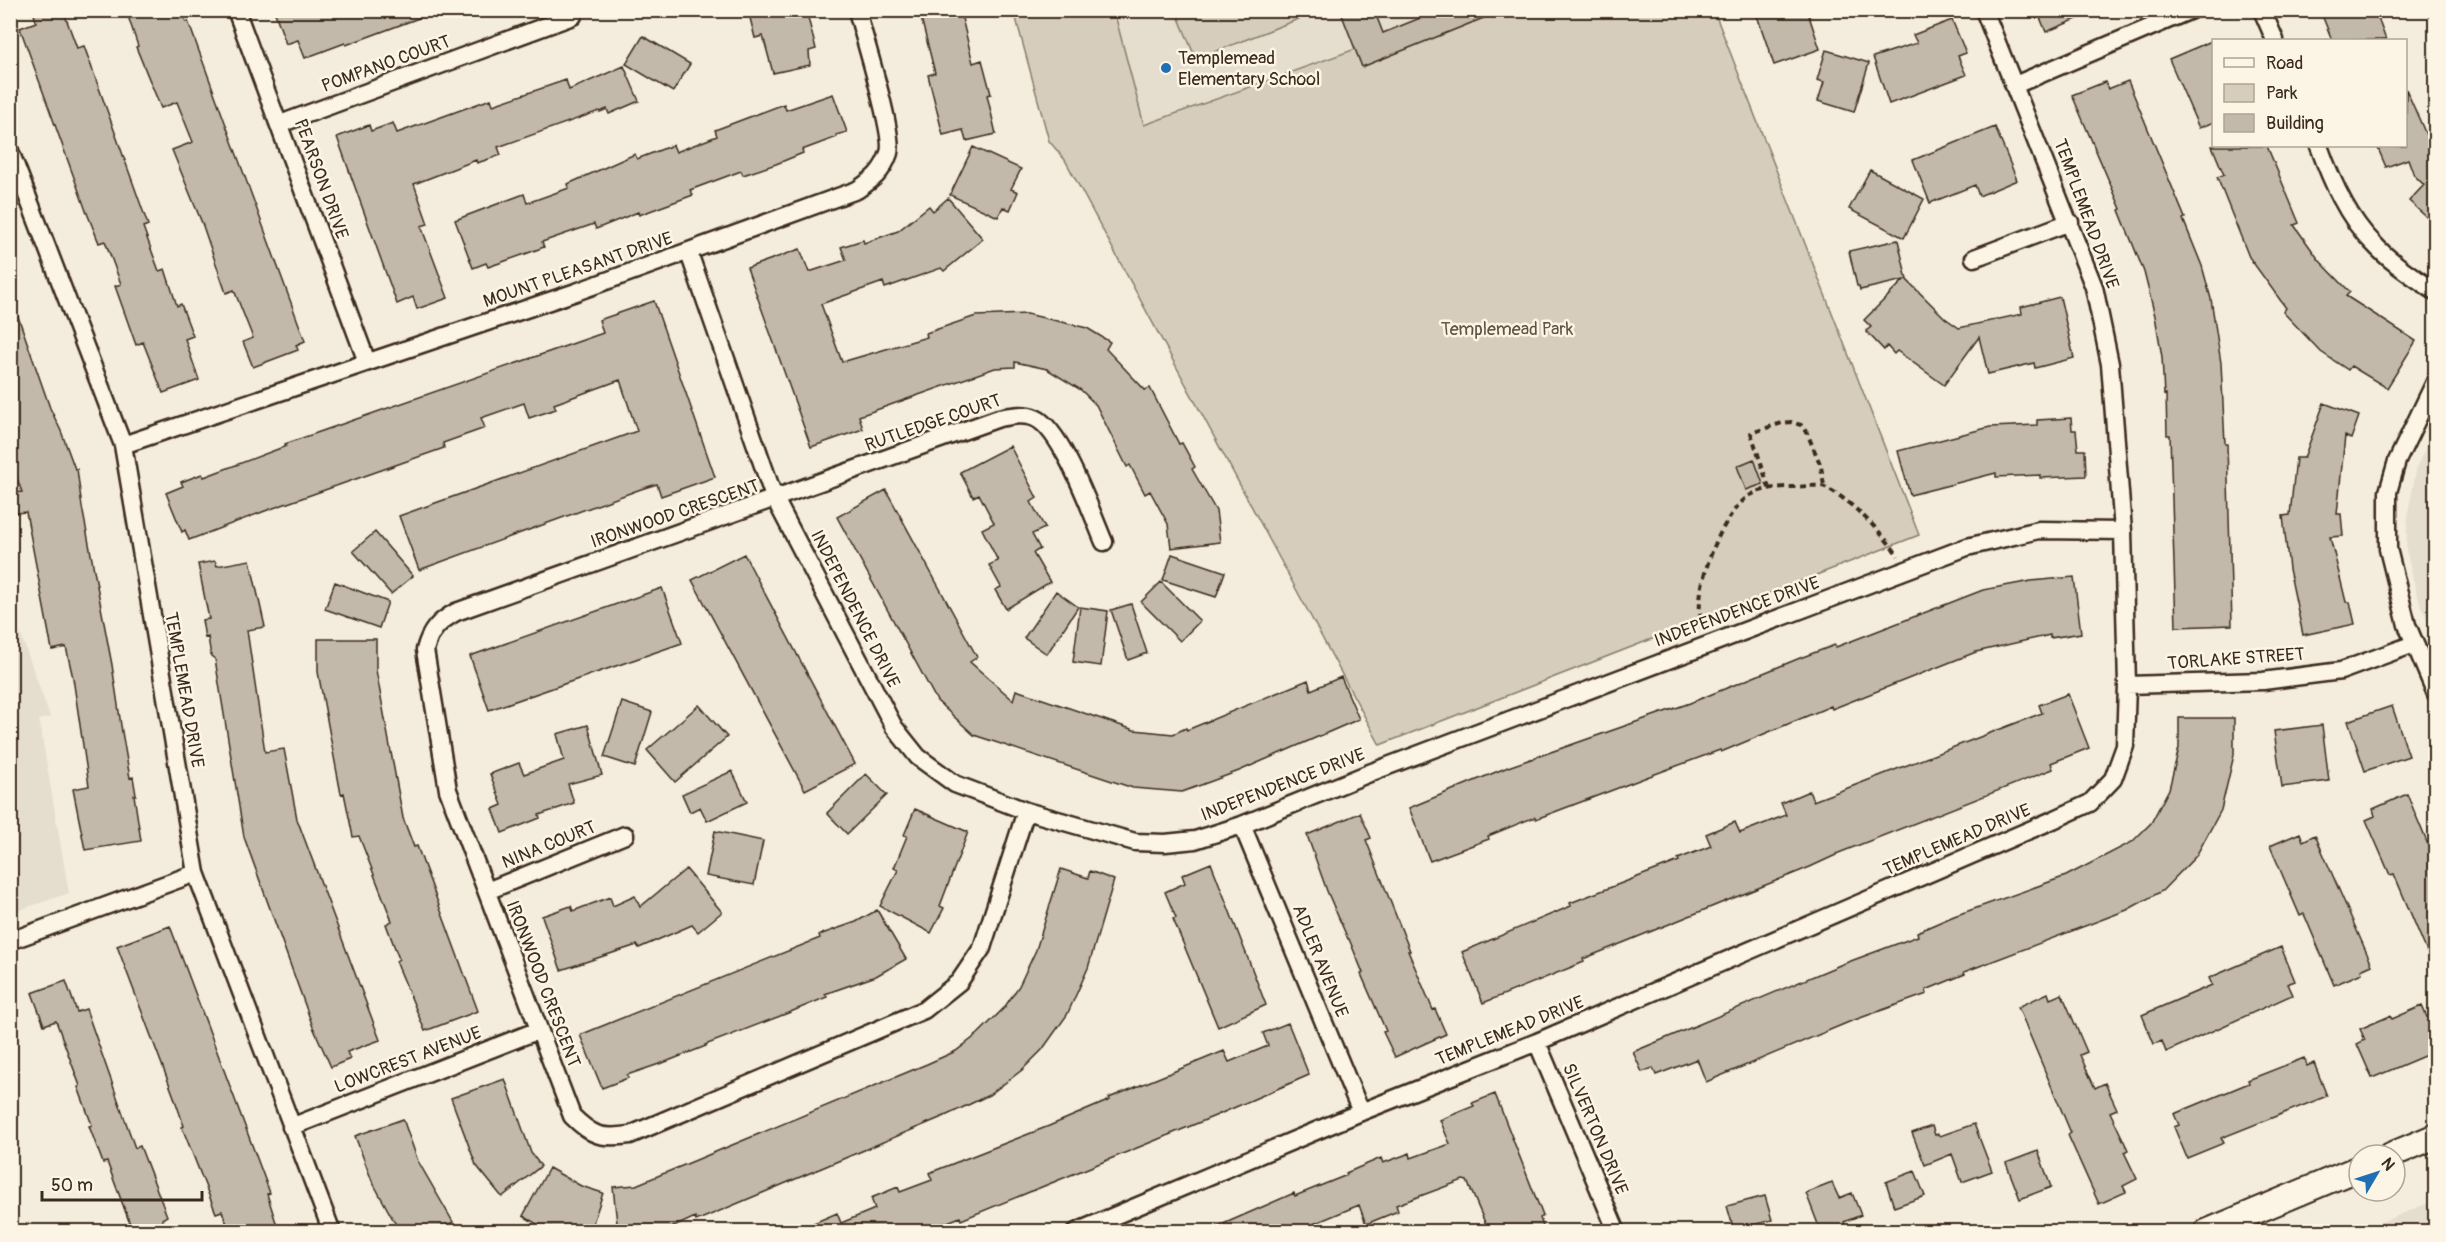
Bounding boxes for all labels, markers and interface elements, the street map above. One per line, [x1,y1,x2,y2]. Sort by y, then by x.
street label: POMPANO COURT [318,30,454,98]
legend [2212,39,2407,147]
place label: Templemead Elementary School [1178,47,1320,91]
text: Road [2266,52,2303,75]
marker: Templemead Elementary School [1159,61,1173,75]
text: Park [2266,82,2298,105]
text: Building [2266,112,2324,135]
street label: PEARSON DRIVE [289,116,353,242]
street label: TEMPLEMEAD DRIVE [2048,136,2124,292]
street label: MOUNT PLEASANT DRIVE [480,227,676,313]
park label: Templemead Park [1441,318,1574,341]
street label: RUTLEDGE COURT [862,389,1004,457]
street label: IRONWOOD CRESCENT [588,474,762,554]
street label: INDEPENDENCE DRIVE [805,526,905,692]
street label: INDEPENDENCE DRIVE [1651,571,1823,653]
street label: TEMPLEMEAD DRIVE [159,610,209,770]
street label: TORLAKE STREET [2167,643,2305,675]
street label: INDEPENDENCE DRIVE [1198,743,1368,827]
street label: TEMPLEMEAD DRIVE [1880,799,2034,881]
street label: NINA COURT [499,816,599,874]
street label: IRONWOOD CRESCENT [501,897,585,1071]
street label: ADLER AVENUE [1287,901,1353,1021]
street label: TEMPLEMEAD DRIVE [1432,991,1588,1071]
street label: LOWCREST AVENUE [331,1021,485,1099]
street label: SILVERTON DRIVE [1557,1060,1633,1198]
north arrow [2347,1143,2407,1203]
text: N [2377,1154,2399,1175]
scale bar [42,1164,202,1202]
text: 50 m [51,1174,93,1197]

